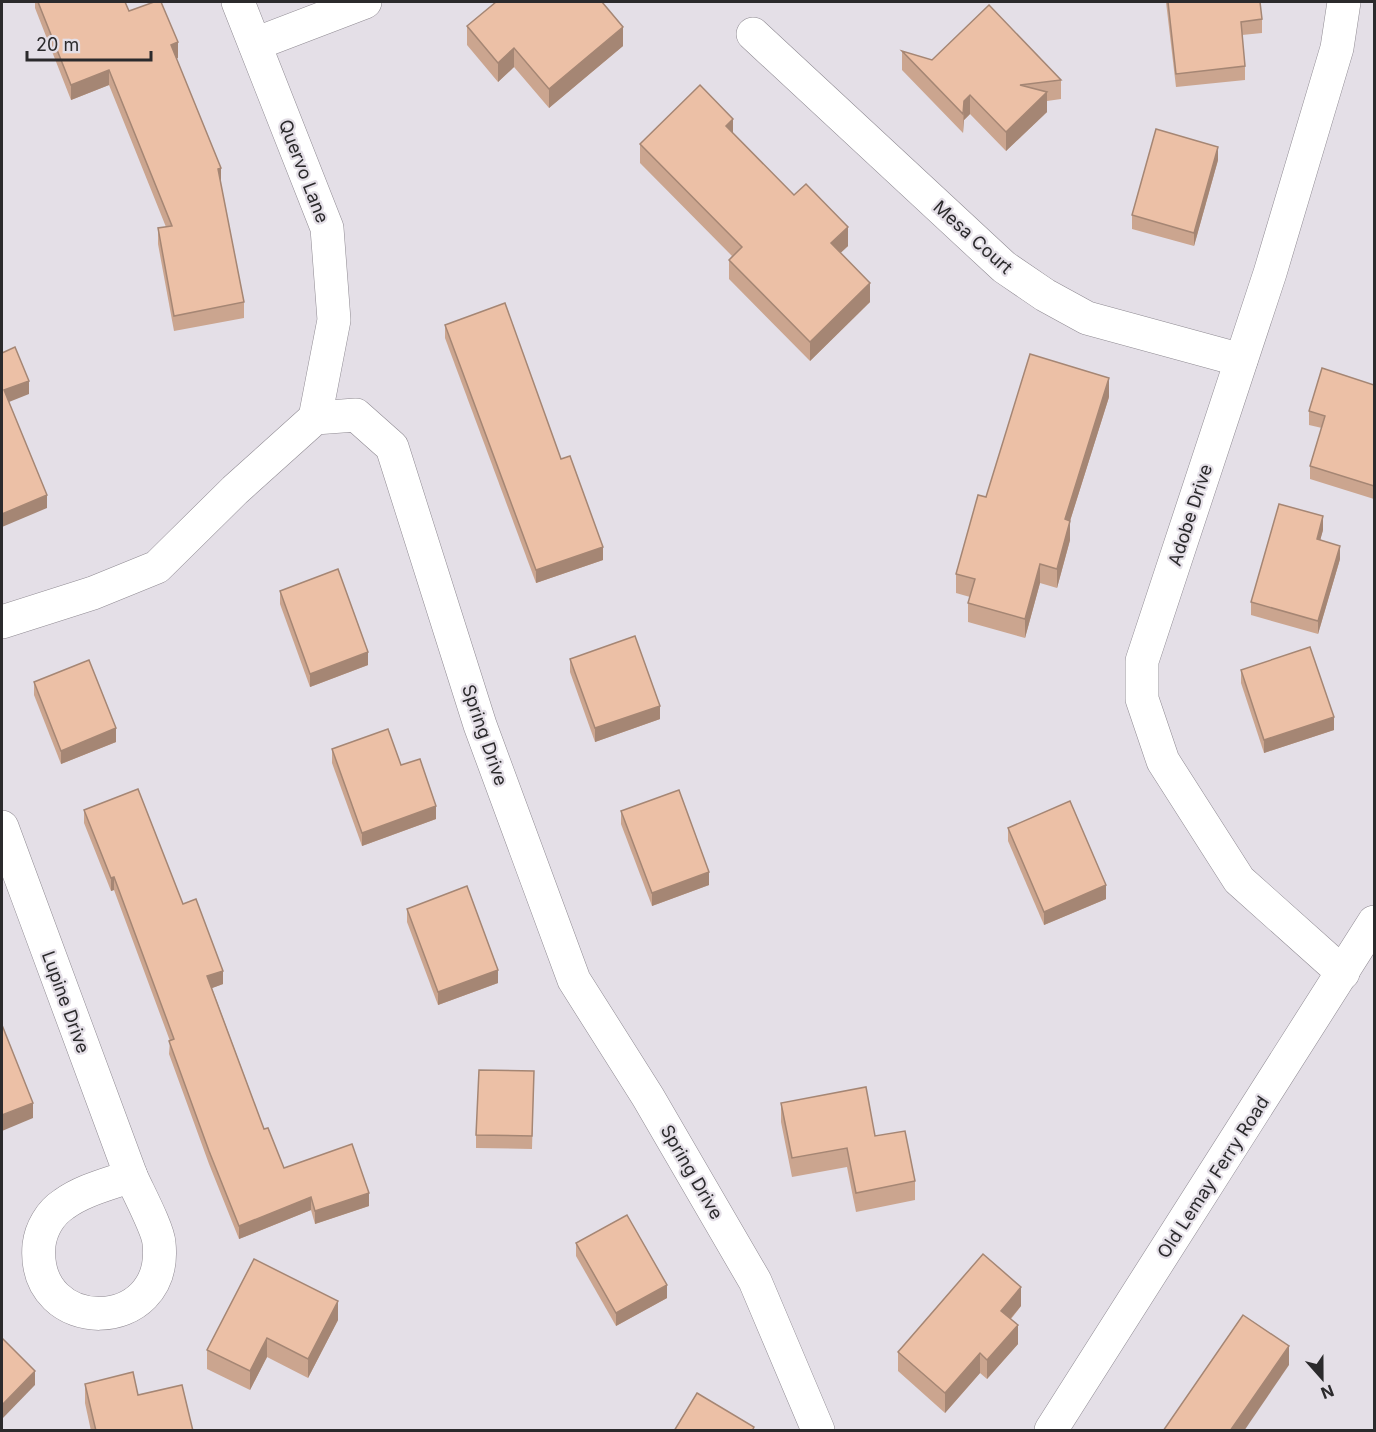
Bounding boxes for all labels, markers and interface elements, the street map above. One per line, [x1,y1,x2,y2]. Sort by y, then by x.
scale bar [27,24,152,62]
text: 20 m [36,34,79,55]
street label: Quervo Lane [275,116,333,226]
street label: Mesa Court [929,196,1017,278]
street label: Adobe Drive [1164,462,1216,568]
street label: Spring Drive [458,682,512,788]
street label: Lupine Drive [38,948,94,1056]
street label: Old Lemay Ferry Road [1153,1092,1273,1262]
street label: Spring Drive [657,1121,727,1223]
north arrow [1292,1348,1352,1408]
text: N [1318,1380,1337,1404]

